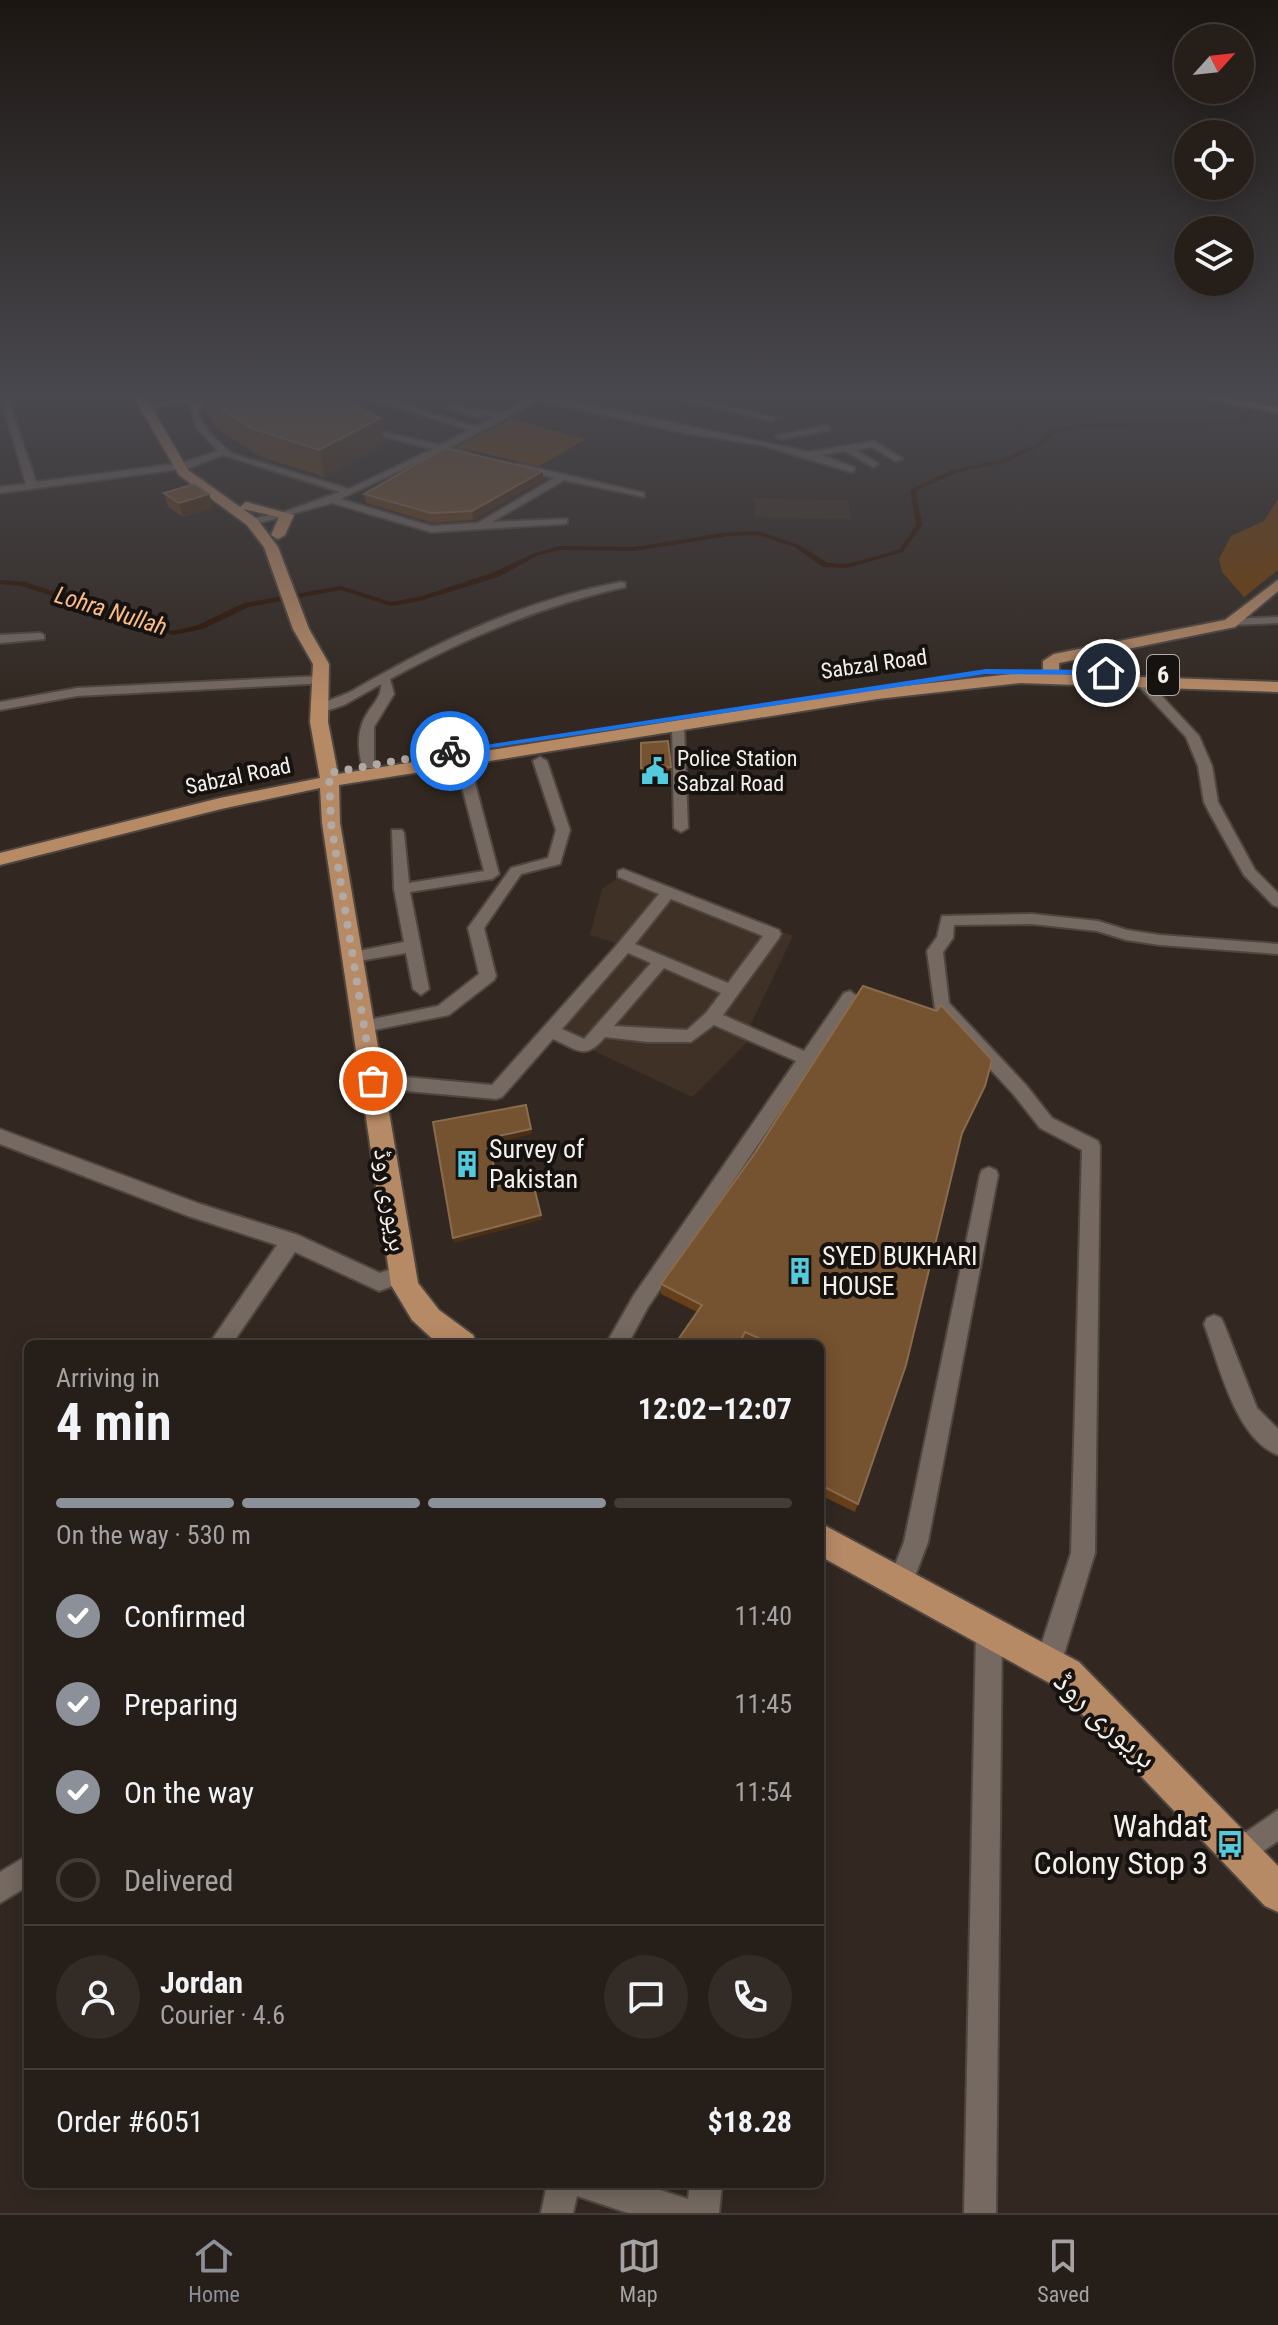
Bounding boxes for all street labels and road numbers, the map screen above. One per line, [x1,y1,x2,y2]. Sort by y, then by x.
street label: Sabzal Road [819,644,929,684]
road number: 6 [1147,655,1179,695]
street label: Sabzal Road [183,753,293,799]
street label: بریوری روڈ [367,1146,414,1254]
street label: بریوری روڈ [1046,1662,1166,1776]

